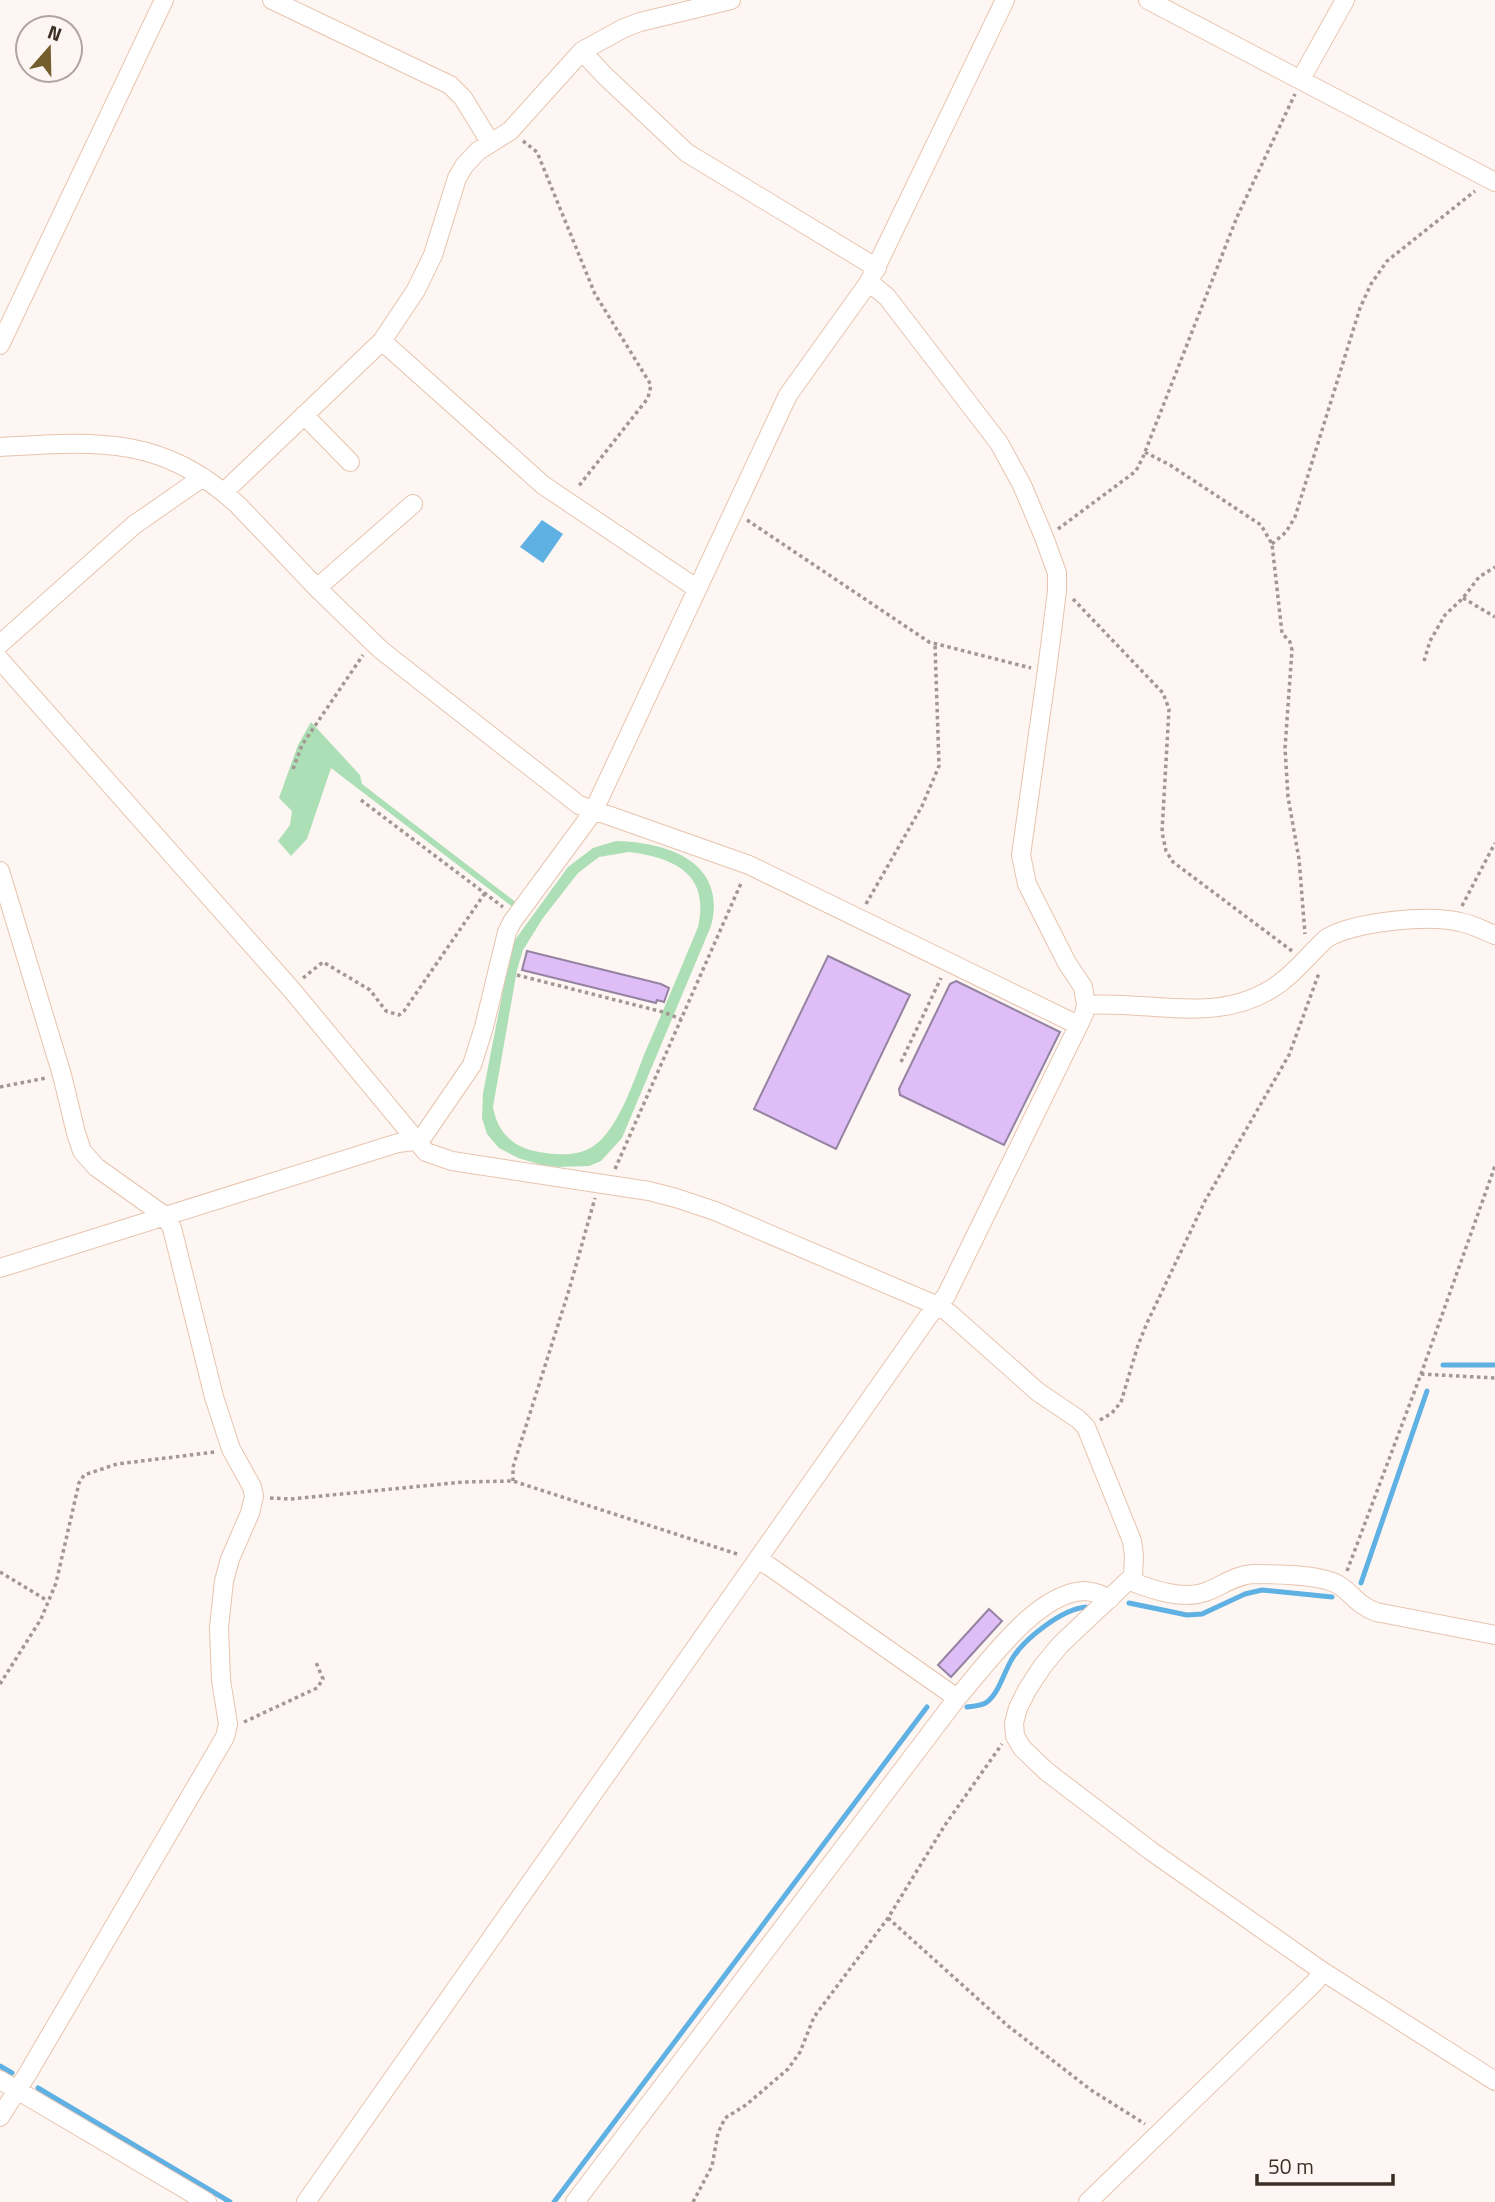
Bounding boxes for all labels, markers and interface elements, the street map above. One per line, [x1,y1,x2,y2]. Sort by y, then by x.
north arrow [14,14,84,84]
text: N [44,17,66,48]
scale bar [1257,2142,1394,2186]
text: 50 m [1268,2150,1314,2182]

